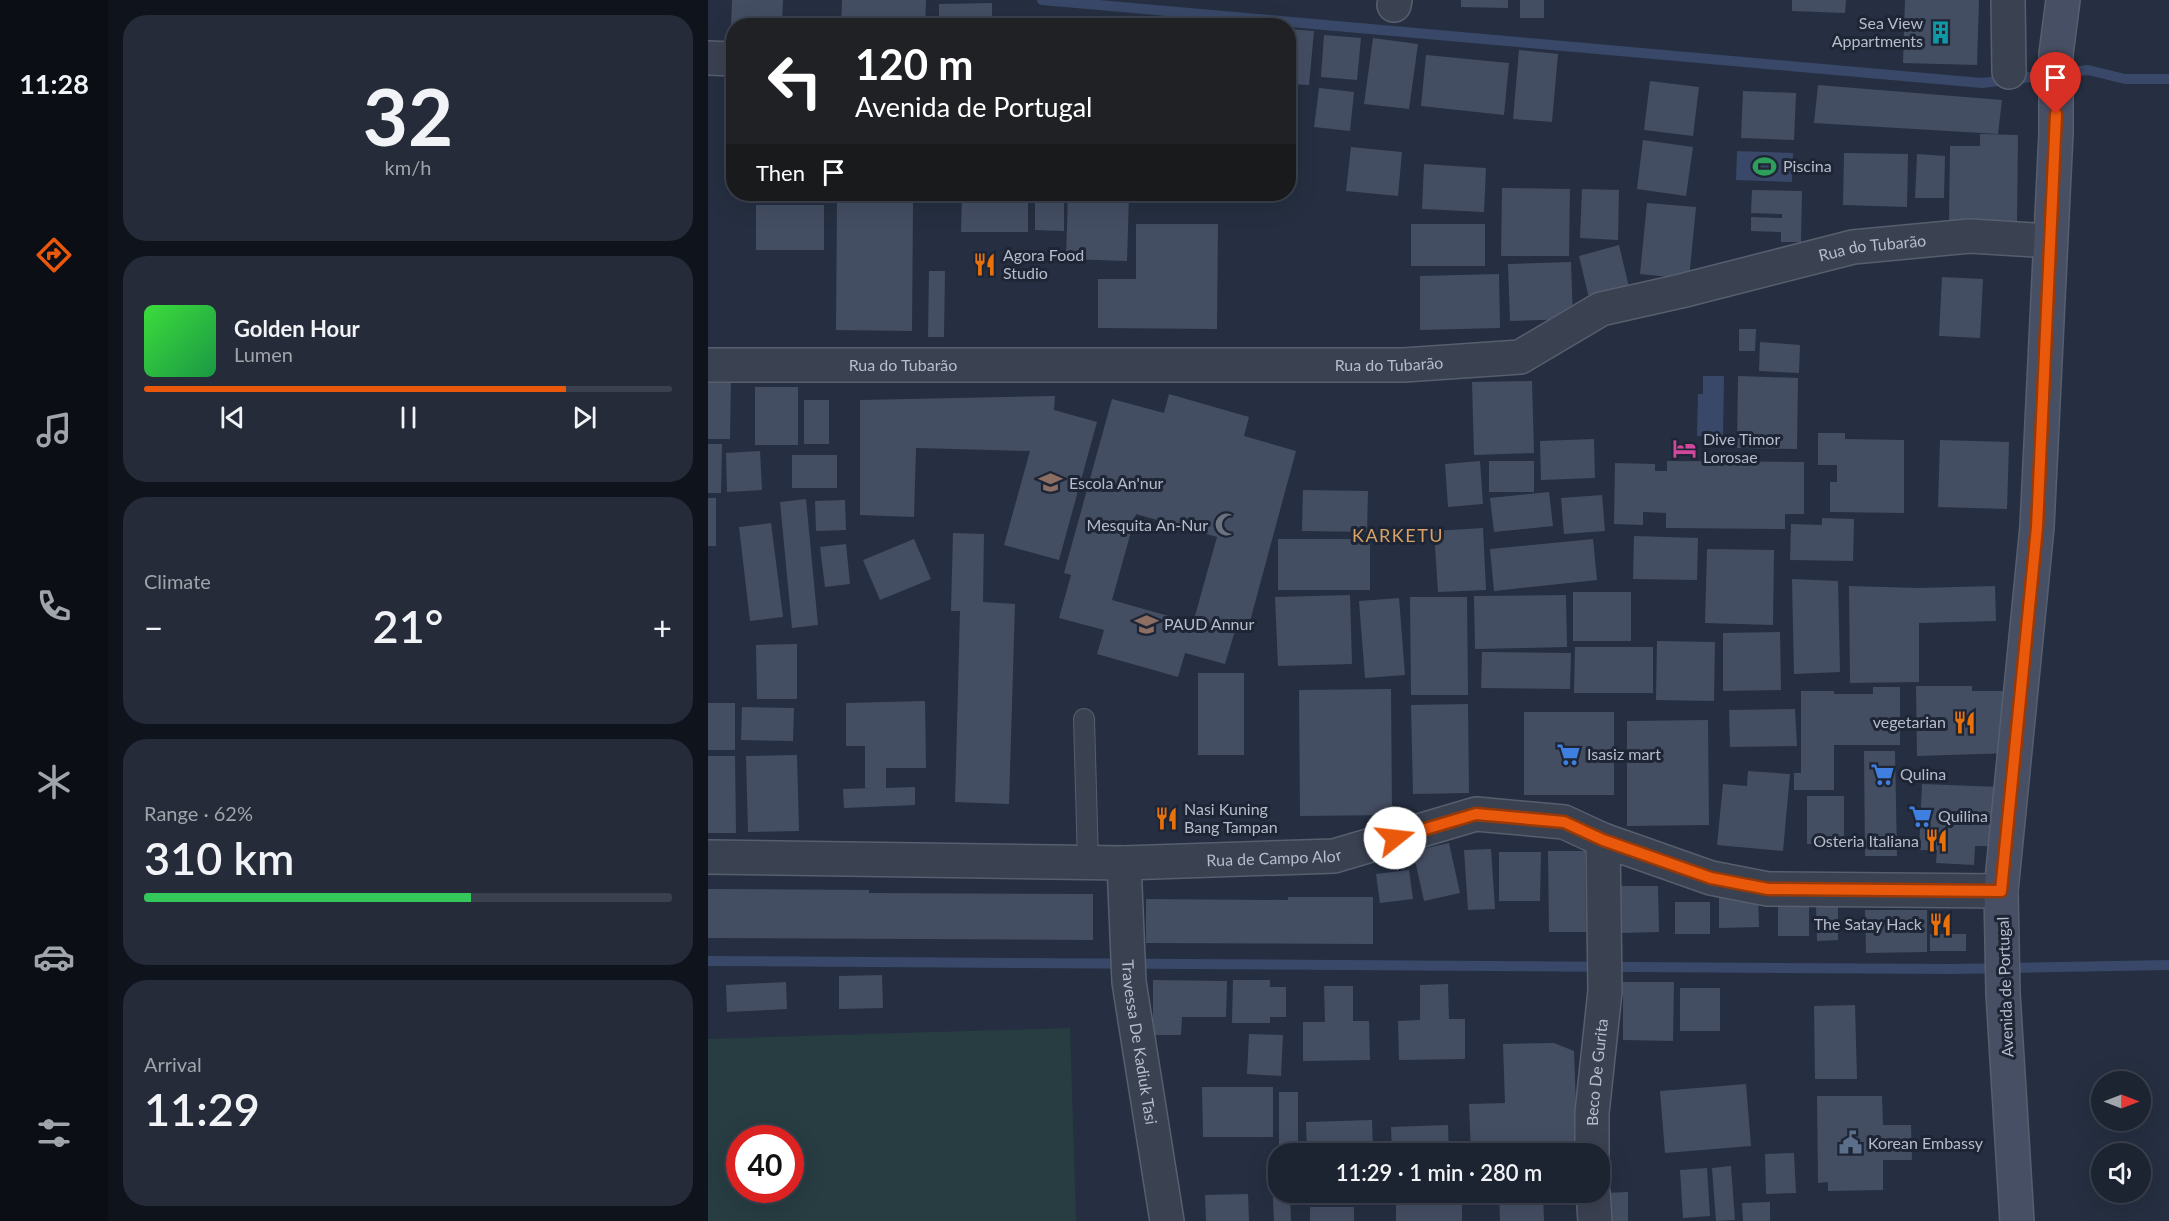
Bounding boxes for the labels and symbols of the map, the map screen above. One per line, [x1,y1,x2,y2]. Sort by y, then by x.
place label: Sea View Appartments [1832,13,1923,50]
building icon: Sea View Appartments [1928,19,1954,45]
pin [2030,52,2081,114]
sports icon: Piscina [1752,153,1778,179]
place label: Piscina [1783,156,1832,175]
street label: Rua do Tubarão [1816,230,1927,264]
place label: Agora Food Studio [1003,245,1084,282]
restaurant icon: Agora Food Studio [972,251,998,277]
street label: Rua do Tubarão [1335,352,1444,374]
street label: Rua do Tubarão [849,355,957,374]
place label: Dive Timor Lorosae [1703,429,1780,466]
hotel icon: Dive Timor Lorosae [1672,435,1698,461]
school or university icon: Escola An'nur [1038,470,1064,496]
place label: Escola An'nur [1069,473,1164,492]
mosque icon: Mesquita An-Nur [1213,512,1239,538]
place label: Mesquita An-Nur [1087,515,1208,534]
district label: KARKETU [1352,524,1444,546]
school or university icon: PAUD Annur [1133,611,1159,637]
place label: PAUD Annur [1164,614,1254,633]
restaurant icon: vegetarian [1951,709,1977,735]
place label: vegetarian [1873,712,1946,731]
supermarket icon: Isasiz mart [1556,741,1582,767]
place label: Isasiz mart [1587,744,1661,763]
supermarket icon: Qulina [1869,761,1895,787]
place label: Qulina [1900,764,1946,783]
place label: Nasi Kuning Bang Tampan [1184,799,1278,836]
supermarket icon: Quilina [1907,803,1933,829]
restaurant icon: Nasi Kuning Bang Tampan [1153,805,1179,831]
position arrow [1363,806,1427,870]
place label: Quilina [1938,806,1988,825]
restaurant icon: Osteria Italiana [1924,828,1950,854]
place label: Osteria Italiana [1813,831,1919,850]
street label: Rua de Campo Alor [1206,844,1344,869]
restaurant icon: The Satay Hack [1927,911,1953,937]
place label: The Satay Hack [1814,914,1923,933]
street label: Avenida de Portugal [1993,916,2016,1058]
street label: Travessa De Kadiuk Tasi [1119,959,1162,1126]
street label: Beco De Gurita [1582,1018,1611,1126]
north arrow [2091,1071,2151,1131]
speed limit sign: 40 [726,1125,804,1203]
public building icon: Korean Embassy [1837,1130,1863,1156]
place label: Korean Embassy [1868,1133,1984,1152]

